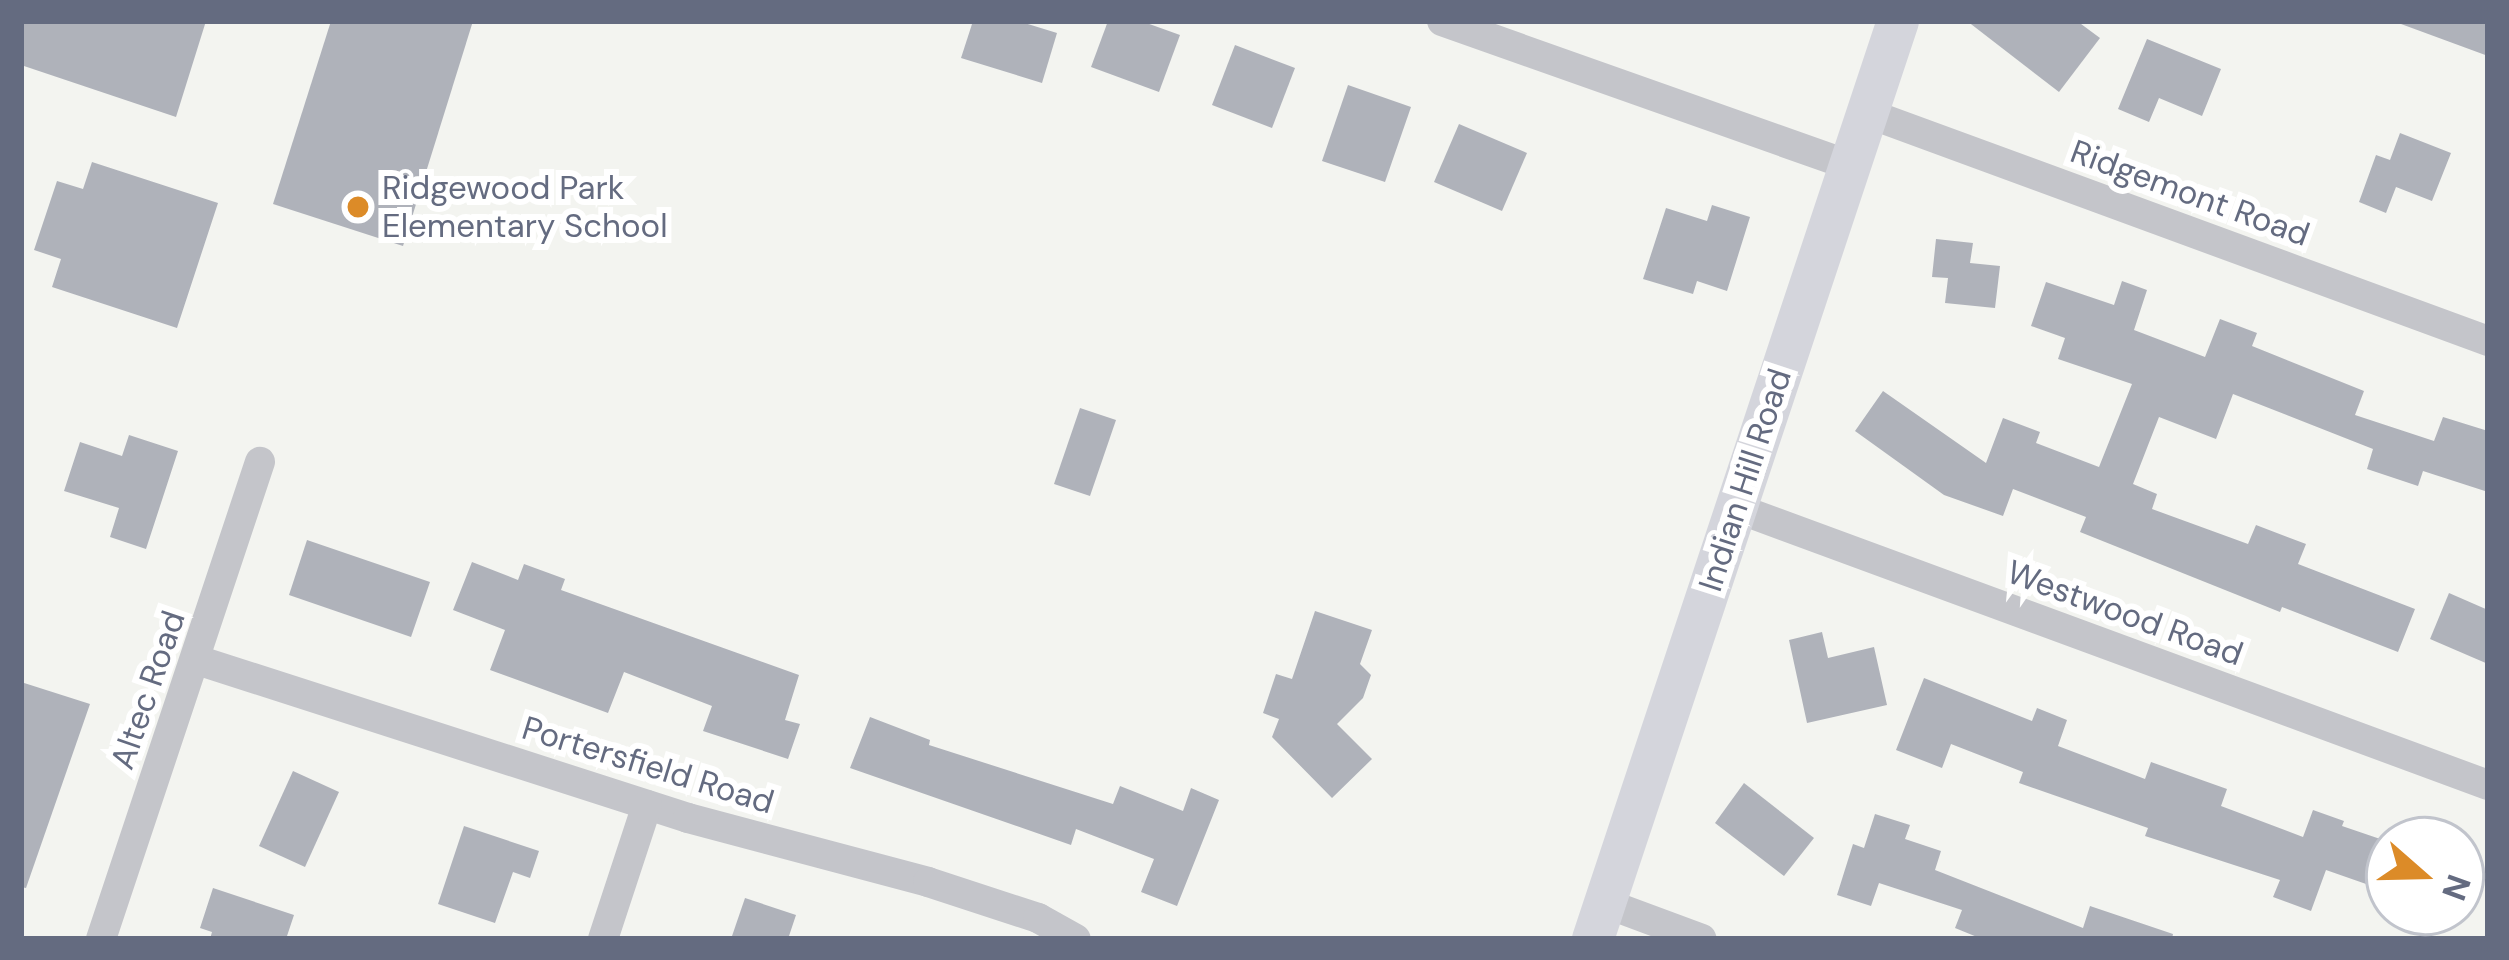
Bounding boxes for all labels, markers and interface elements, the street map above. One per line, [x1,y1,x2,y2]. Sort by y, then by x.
street label: Ridgemont Road [2065,131,2315,255]
place label: Ridgewood Park Elementary School [382,168,668,246]
marker: Ridgewood Park Elementary School [345,194,371,220]
street label: Indian Hill Road [1690,364,1800,596]
street label: Westwood Road [2002,552,2248,674]
street label: Altec Road [102,606,194,774]
street label: Portersfield Road [517,708,779,822]
north arrow [2365,816,2485,936]
text: N [2432,869,2481,906]

